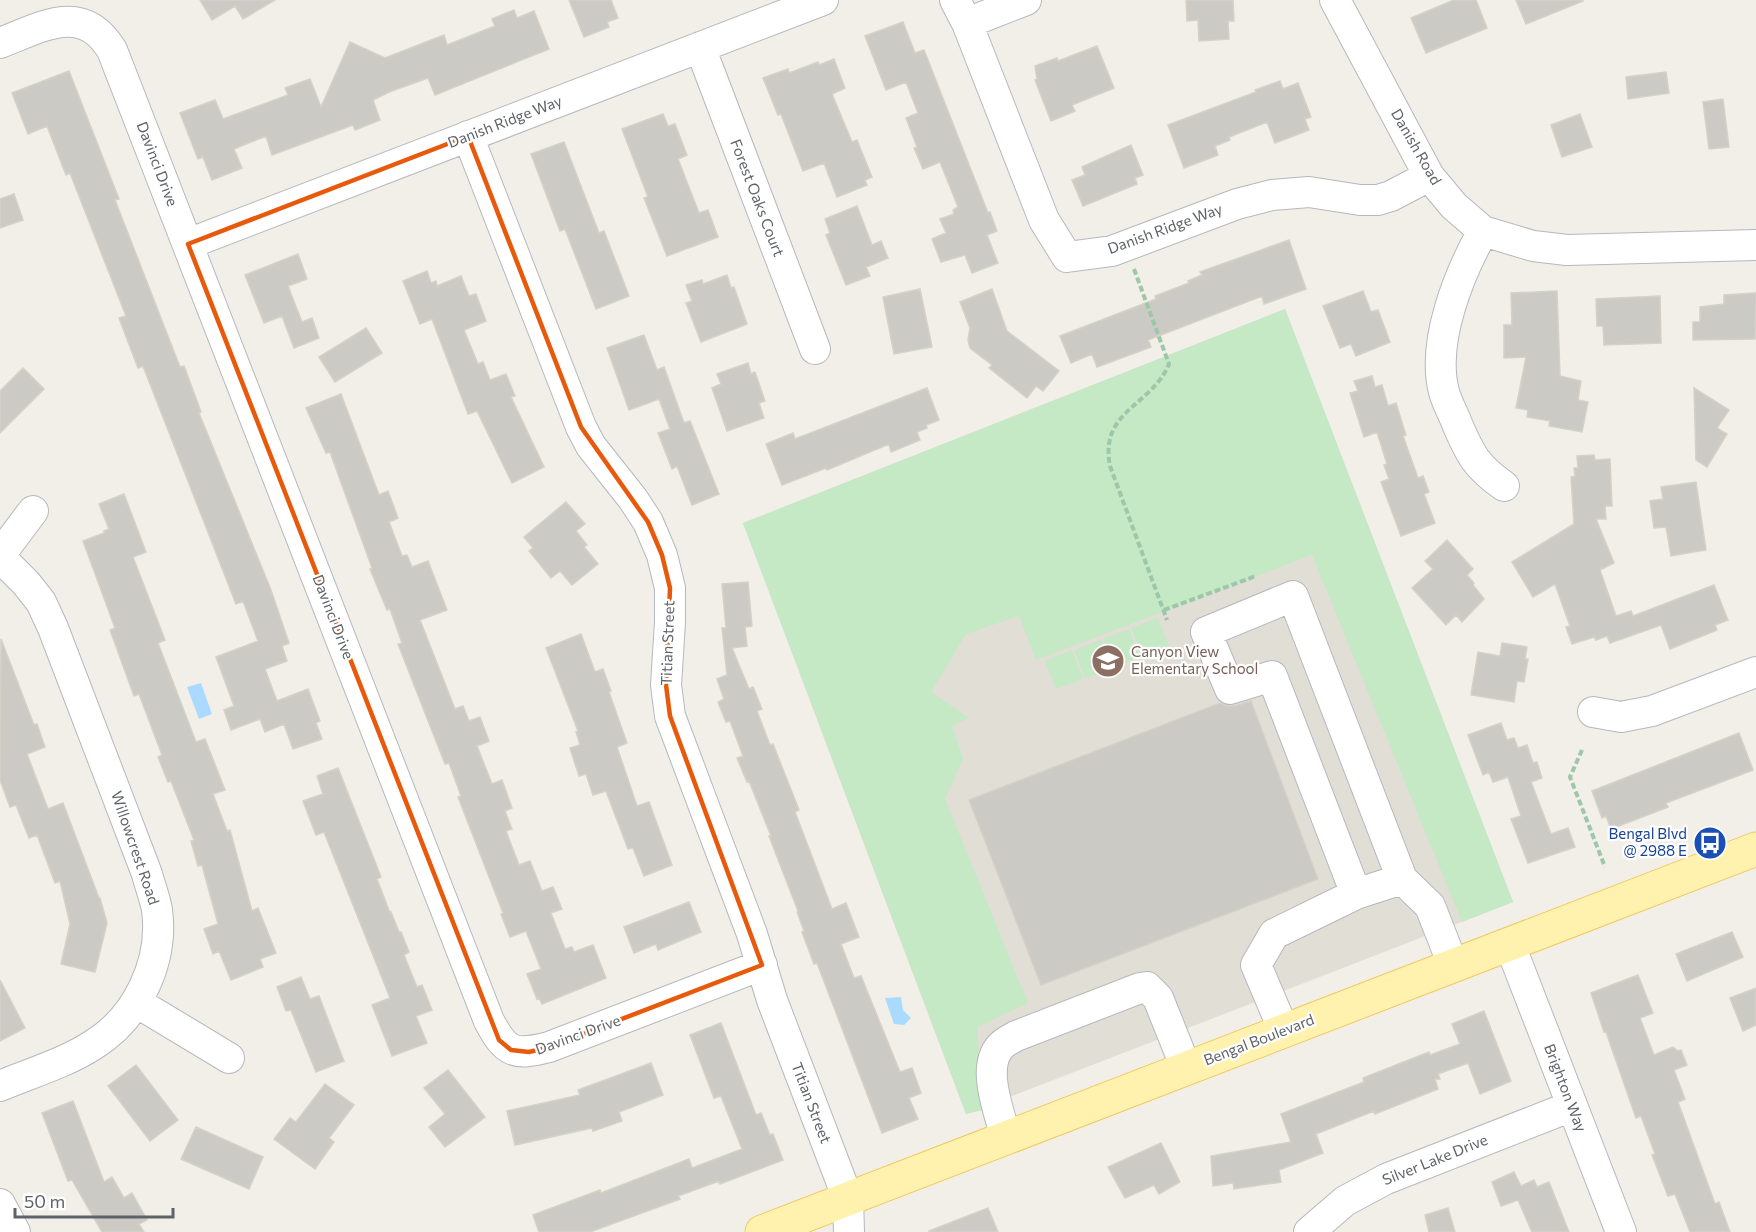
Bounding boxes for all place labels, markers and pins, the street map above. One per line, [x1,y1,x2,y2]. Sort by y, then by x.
place label: Canyon View Elementary School [1131,642,1258,677]
school or university icon: Canyon View Elementary School [1090,643,1126,679]
place label: Bengal Blvd @ 2988 E [1609,824,1687,859]
bus stop icon: Bengal Blvd @ 2988 E [1692,825,1728,861]

